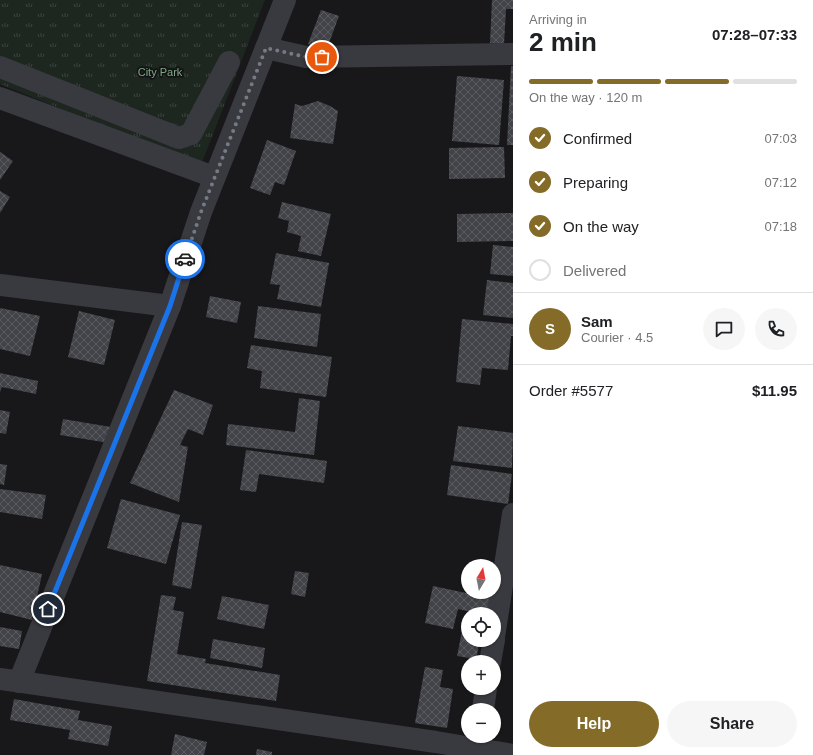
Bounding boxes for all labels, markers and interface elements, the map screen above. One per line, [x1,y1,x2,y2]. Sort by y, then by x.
text: Arriving in [529,12,587,27]
text: 07:28–07:33 [712,26,797,43]
text: 2 min [529,27,597,57]
pin [305,40,339,74]
icon: bag [311,46,333,68]
park label: City Park [138,66,183,78]
text: On the way · 120 m [529,90,642,105]
icon: check [529,127,551,149]
text: Confirmed [563,130,632,147]
text: 07:03 [764,131,797,146]
icon: check [529,171,551,193]
text: Preparing [563,174,628,191]
text: 07:12 [764,175,797,190]
icon: check [529,215,551,237]
text: On the way [563,218,639,235]
text: 07:18 [764,219,797,234]
courier [165,239,205,279]
icon: car [174,248,196,270]
text: Delivered [563,262,626,279]
button: chat [703,308,745,350]
button: phone [755,308,797,350]
text: Sam [581,313,613,330]
text: S [545,320,555,337]
text: Courier · 4.5 [581,330,653,345]
text: Order #5577 [529,382,613,399]
text: $11.95 [752,382,797,399]
north arrow [461,559,501,599]
map controls [461,559,501,743]
pin [31,592,65,626]
icon: home [37,598,59,620]
button: locate [461,607,501,647]
button: + [461,655,501,695]
button: Help [529,701,659,747]
button: Share [667,701,797,747]
button: − [461,703,501,743]

